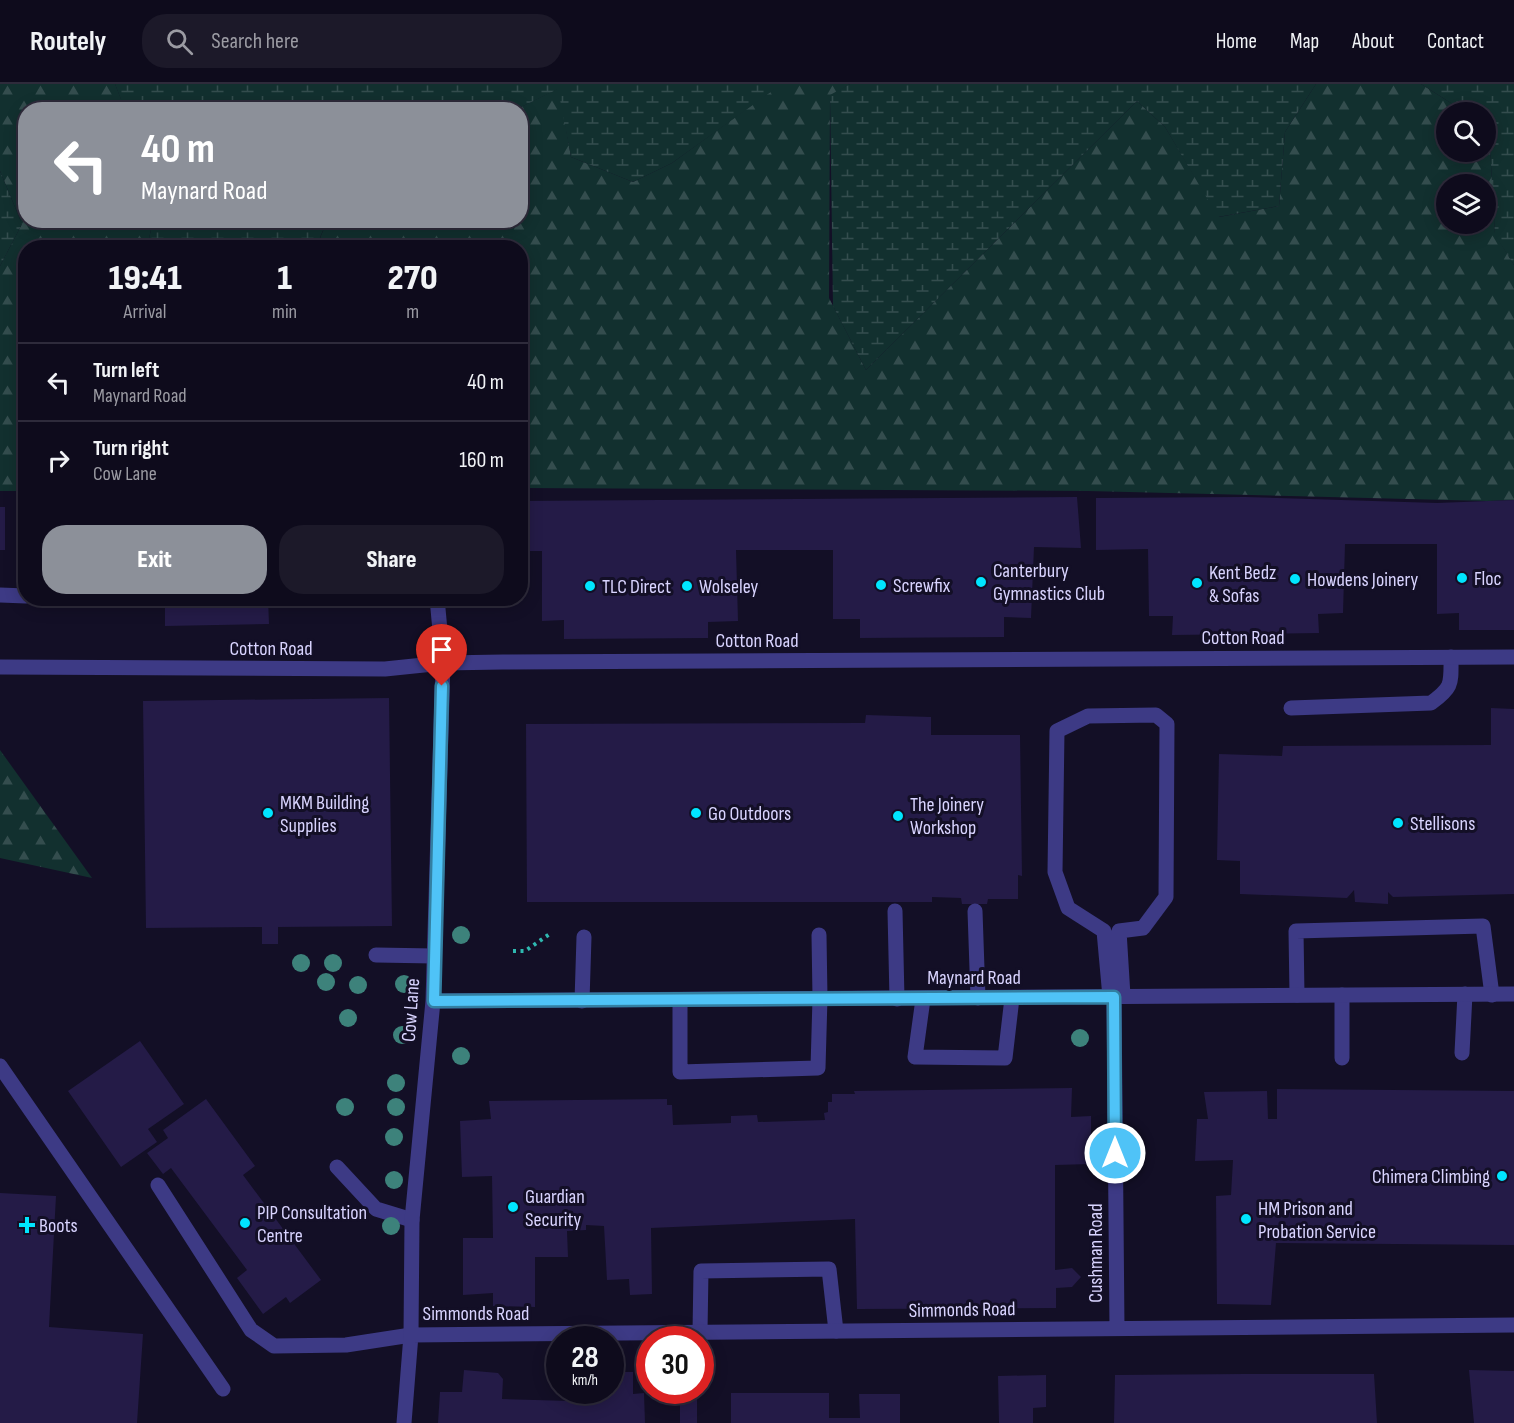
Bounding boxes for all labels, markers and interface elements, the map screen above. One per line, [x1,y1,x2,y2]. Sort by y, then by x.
search box [142,14,562,68]
text: Routely [30,25,106,58]
icon: search [163,25,196,58]
text: Search here [211,28,299,55]
text: Home [1216,29,1257,54]
text: Map [1290,29,1319,54]
text: About [1352,29,1394,54]
text: Contact [1427,29,1484,54]
map controls [1436,102,1496,234]
button: search [1436,102,1496,162]
text: 40 m [141,124,215,175]
icon: left [42,126,120,204]
button: layers [1436,174,1496,234]
text: Maynard Road [141,175,267,207]
text: 19:41 [108,257,182,300]
text: 1 [277,257,292,300]
text: 270 [388,257,438,300]
text: Arrival [124,300,167,324]
text: min [272,300,297,324]
text: m [406,300,419,324]
text: Turn left [93,357,159,384]
icon: left [42,366,75,399]
text: 40 m [467,369,504,396]
text: Maynard Road [93,384,187,408]
text: Turn right [93,435,169,462]
icon: right [42,444,75,477]
text: 160 m [459,447,504,474]
text: Cow Lane [93,462,157,486]
button: Exit [42,525,267,594]
button: Share [279,525,504,594]
place label: Canterbury Gymnastics Club [993,559,1105,606]
place label: Kent Bedz & Sofas [1209,561,1276,608]
place label: Floc [1474,567,1502,591]
place label: Howdens Joinery [1307,568,1418,592]
marker: Floc [1455,571,1469,585]
marker: Howdens Joinery [1288,572,1302,586]
place label: Screwfix [893,574,951,598]
place label: TLC Direct [602,575,671,599]
place label: Wolseley [699,575,759,599]
marker: Canterbury Gymnastics Club [974,575,988,589]
marker: Kent Bedz & Sofas [1190,576,1204,590]
marker: Screwfix [874,578,888,592]
marker: TLC Direct [583,579,597,593]
marker: Wolseley [680,579,694,593]
pin [416,624,467,686]
street label: Cotton Road [1201,626,1285,650]
street label: Cotton Road [715,629,799,653]
icon: arrive [425,633,458,666]
street label: Cotton Road [229,637,313,661]
place label: MKM Building Supplies [280,791,369,838]
place label: The Joinery Workshop [910,793,984,840]
place label: Go Outdoors [708,802,791,826]
marker: MKM Building Supplies [261,806,275,820]
marker: Go Outdoors [689,806,703,820]
marker: The Joinery Workshop [891,809,905,823]
place label: Stellisons [1410,812,1475,836]
marker: Stellisons [1391,816,1405,830]
street label: Maynard Road [927,966,1021,990]
street label: Cow Lane [397,977,425,1043]
position arrow [1083,1121,1147,1185]
place label: Chimera Climbing [1372,1165,1490,1189]
marker: Chimera Climbing [1495,1169,1509,1183]
place label: Guardian Security [525,1185,585,1232]
place label: HM Prison and Probation Service [1258,1197,1376,1244]
marker: Guardian Security [506,1200,520,1214]
place label: PIP Consultation Centre [257,1201,367,1248]
street label: Cushman Road [1084,1203,1108,1303]
marker: HM Prison and Probation Service [1239,1212,1253,1226]
place label: Boots [39,1214,78,1238]
marker: PIP Consultation Centre [238,1216,252,1230]
marker: Boots [20,1218,34,1232]
street label: Simmonds Road [908,1297,1016,1323]
street label: Simmonds Road [423,1302,529,1326]
speed limit sign: 30 [636,1326,714,1404]
text: 28 [571,1340,599,1376]
text: km/h [572,1371,598,1390]

